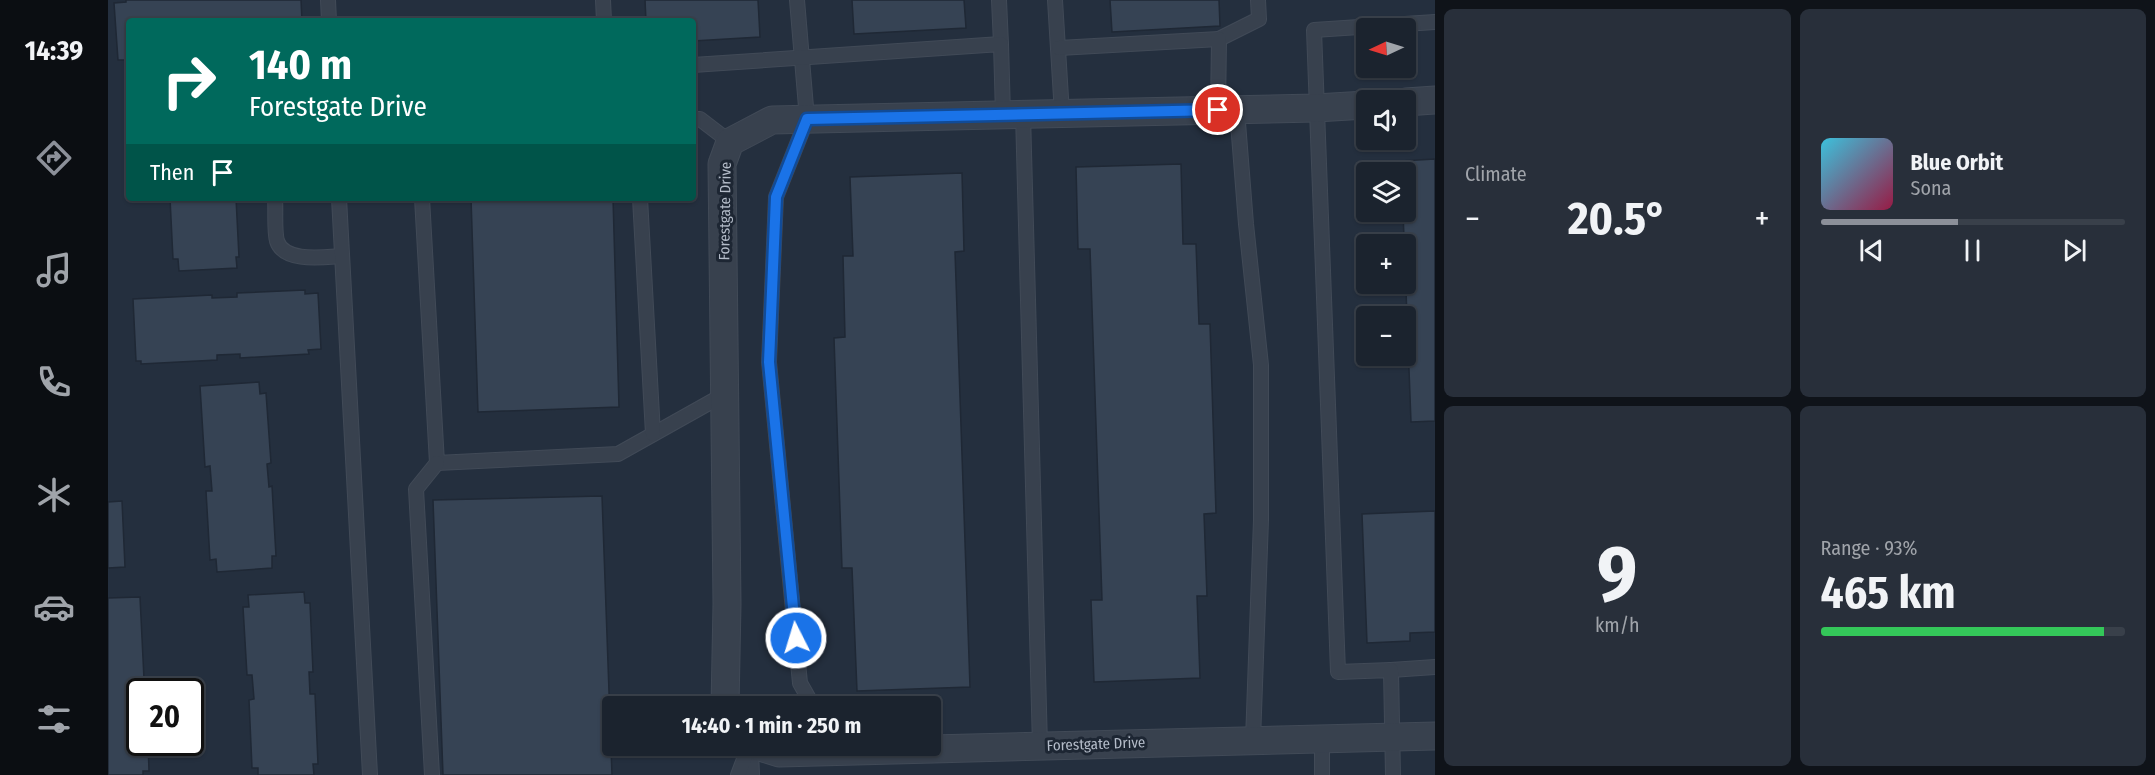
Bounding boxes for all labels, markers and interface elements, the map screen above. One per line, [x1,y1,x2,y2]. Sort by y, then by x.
north arrow [1356,18,1416,78]
map controls [1356,18,1416,366]
text: 14:39 [25,35,83,67]
text: 140 m [249,40,352,90]
icon: right [150,42,228,120]
pin [1192,84,1243,135]
button: sound [1356,90,1416,150]
text: Forestgate Drive [249,91,427,123]
icon: arrive [1201,93,1234,126]
icon: directions [33,137,75,179]
text: Blue Orbit [1911,149,2003,176]
icon: arrive [206,156,239,189]
text: Then [150,159,194,186]
street label: Forestgate Drive [715,161,735,261]
button: layers [1356,162,1416,222]
text: Climate [1465,162,1527,186]
text: Sona [1911,176,1951,200]
text: 20.5° [1568,192,1667,246]
text: − [1465,199,1480,239]
text: + [1754,199,1769,239]
button: + [1356,234,1416,294]
icon: previous [1855,234,1888,267]
icon: pause [1956,234,1989,267]
icon: next [2058,234,2091,267]
icon: music [33,249,75,291]
button: − [1356,306,1416,366]
icon: phone [33,361,75,403]
icon: climate [33,474,75,516]
text: 9 [1597,527,1637,621]
text: Range · 93% [1821,536,1917,560]
text: 465 km [1821,566,1956,620]
icon: car [33,586,75,628]
position arrow [764,606,828,670]
text: km/h [1595,613,1640,637]
speed limit sign: 20 [126,678,204,756]
icon: filters [33,698,75,740]
text: 14:40 · 1 min · 250 m [682,712,861,739]
street label: Forestgate Drive [1046,733,1146,755]

